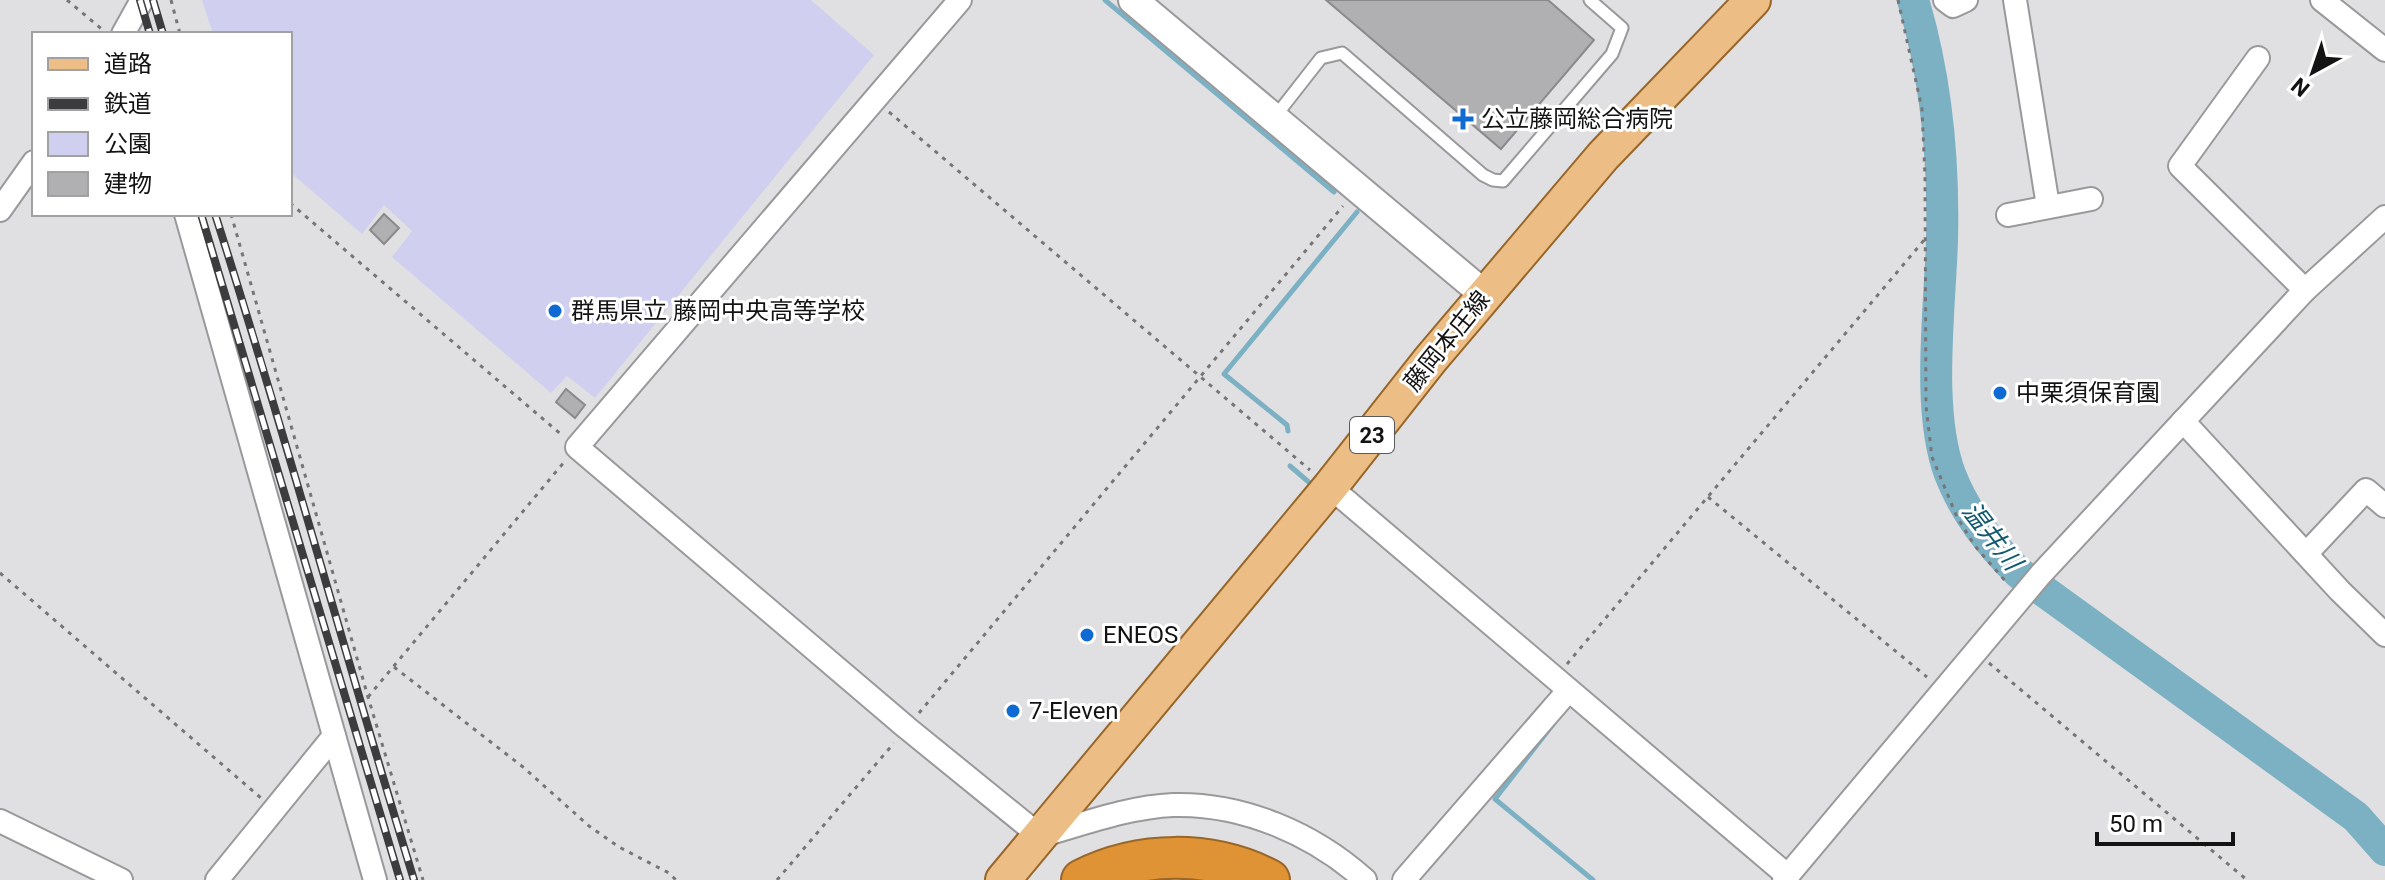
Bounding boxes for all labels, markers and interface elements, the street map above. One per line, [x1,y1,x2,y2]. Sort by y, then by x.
legend [32,32,292,216]
north arrow [2273,32,2353,112]
text: 道路 [104,50,152,78]
text: N [2286,72,2314,102]
text: 鉄道 [104,90,152,118]
place label: 公立藤岡総合病院 [1481,105,1673,133]
marker: 公立藤岡総合病院 [1452,108,1474,130]
text: 公園 [104,130,152,158]
text: 建物 [104,170,152,198]
street label: 藤岡本庄線 [1398,286,1496,396]
place label: 群馬県立 藤岡中央高等学校 [571,297,865,325]
marker: 群馬県立 藤岡中央高等学校 [546,302,564,320]
place label: 中栗須保育園 [2016,379,2160,407]
marker: 中栗須保育園 [1991,384,2009,402]
road number: 23 [1350,417,1394,453]
water label: 温井川 [1956,496,2030,578]
place label: ENEOS [1103,621,1178,649]
marker: ENEOS [1078,626,1096,644]
place label: 7-Eleven [1029,697,1119,725]
marker: 7-Eleven [1004,702,1022,720]
scale bar [2097,796,2233,846]
text: 50 m [2109,810,2163,838]

